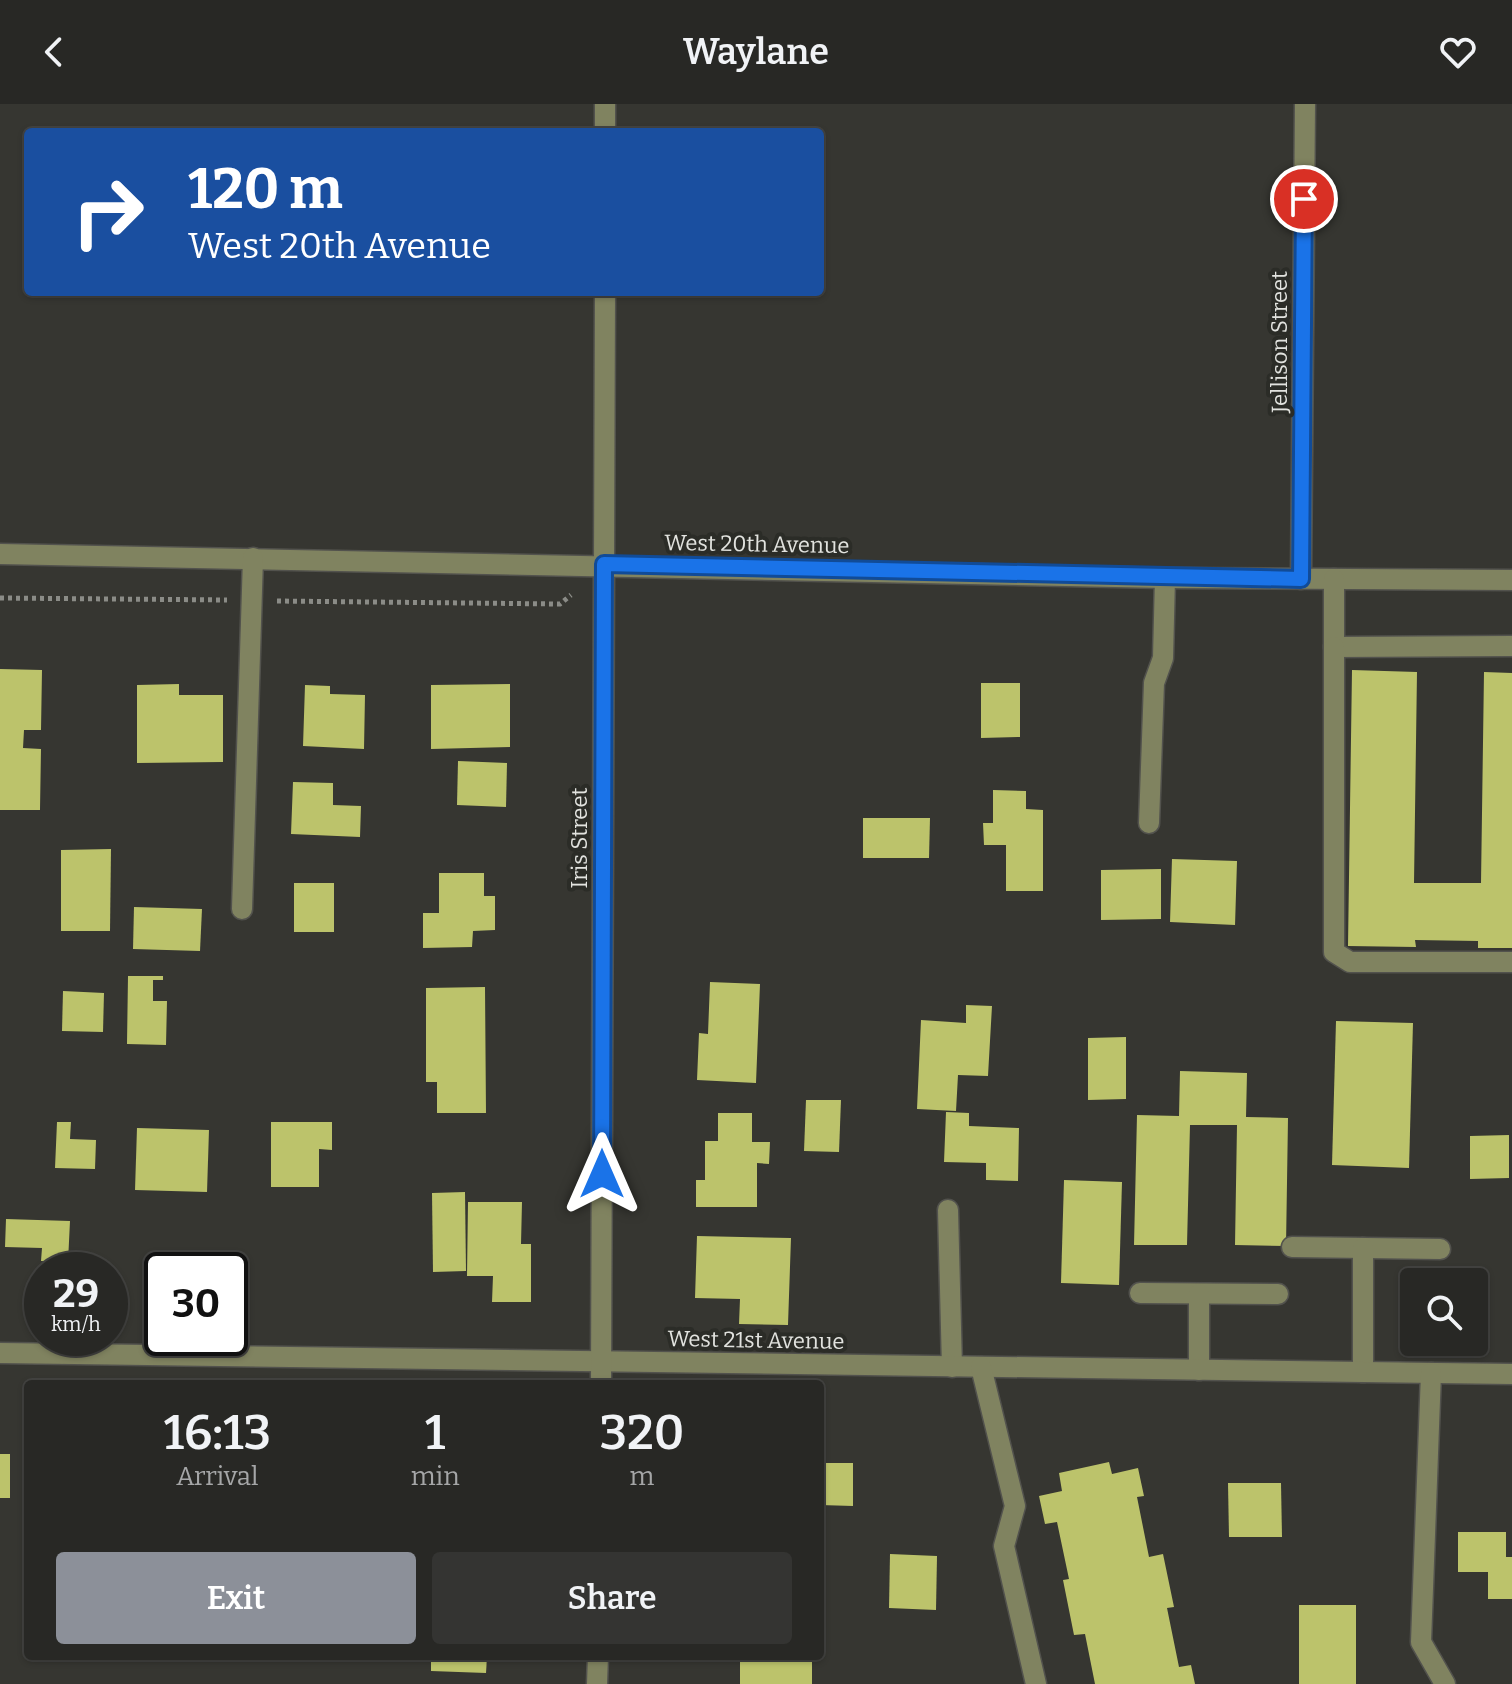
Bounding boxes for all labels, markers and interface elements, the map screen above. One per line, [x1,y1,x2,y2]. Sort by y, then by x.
icon: back [32,30,76,74]
text: Waylane [683,30,829,74]
icon: heart [1436,30,1480,74]
text: 120 m [188,156,343,223]
icon: right [56,160,160,264]
pin [1270,165,1338,233]
icon: arrive [1282,177,1326,221]
text: West 20th Avenue [188,224,491,268]
street label: Jellison Street [1266,271,1293,414]
street label: West 20th Avenue [664,529,850,559]
street label: Iris Street [566,788,593,888]
position arrow [560,1132,644,1216]
speed limit sign: 30 [144,1252,248,1356]
map controls [1400,1268,1488,1356]
button: search [1400,1268,1488,1356]
text: 29 [53,1270,99,1318]
text: km/h [51,1312,101,1336]
street label: West 21st Avenue [667,1325,845,1355]
text: 16:13 [164,1404,271,1462]
text: 1 [425,1404,445,1462]
text: 320 [599,1404,684,1462]
text: Arrival [176,1461,259,1492]
text: min [411,1461,460,1492]
text: m [629,1461,654,1492]
button: Exit [56,1552,416,1644]
button: Share [432,1552,792,1644]

